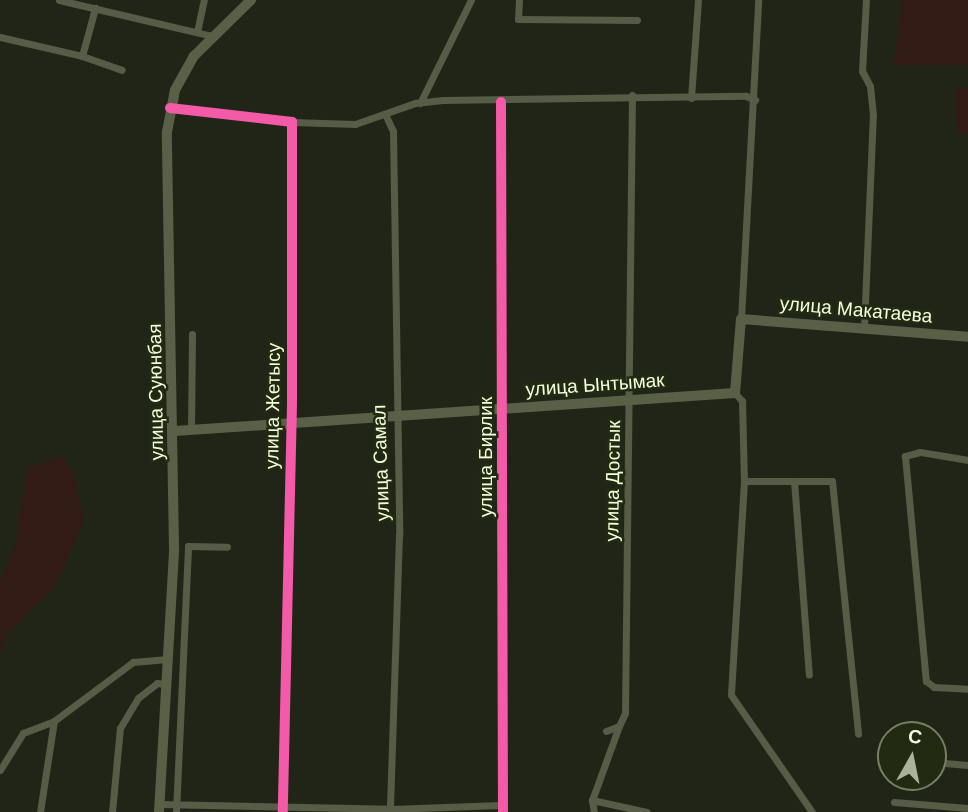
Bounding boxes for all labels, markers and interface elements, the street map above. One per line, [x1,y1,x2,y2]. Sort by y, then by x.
street label: улица Макатаева [779,292,933,328]
street label: улица Суюнбая [143,323,169,461]
street label: улица Жетысу [261,343,285,469]
street label: улица Ынтымак [525,369,665,401]
street label: улица Бирлик [475,397,497,517]
street label: улица Самал [368,404,394,522]
street label: улица Достык [601,420,625,542]
north arrow [877,721,947,791]
text: С [907,725,923,748]

